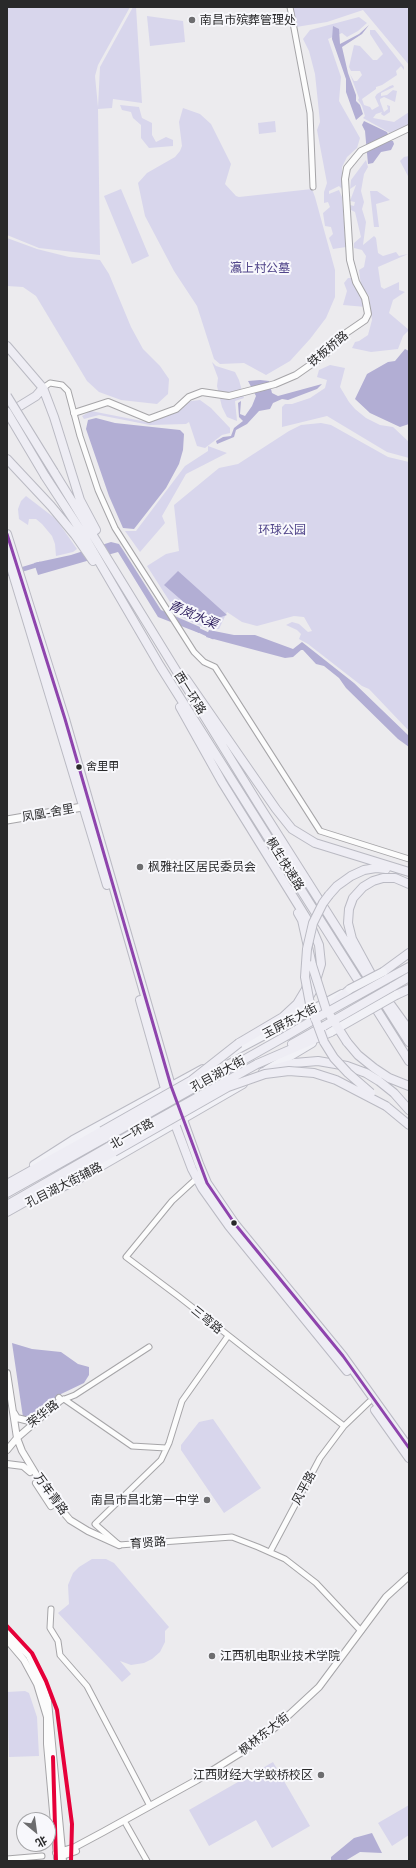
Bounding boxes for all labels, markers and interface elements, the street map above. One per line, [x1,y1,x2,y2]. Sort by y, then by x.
place label: 南昌市殡葬管理处 [200,13,296,27]
marker: 南昌市殡葬管理处 [187,15,197,25]
park label: 瀛上村公墓 [230,261,290,275]
street label: 铁板桥路 [305,328,351,370]
park label: 环球公园 [258,523,306,537]
water label: 青岚水渠 [166,598,220,632]
street label: 西一环路 [171,669,209,717]
place label: 舍里甲 [86,760,119,774]
marker: 舍里甲 [74,762,84,772]
street label: 凤凰-舍里 [21,801,75,825]
street label: 枫生快速路 [263,835,307,893]
place label: 枫雅社区居民委员会 [148,860,256,874]
marker: 枫雅社区居民委员会 [135,862,145,872]
street label: 玉屏东大街 [260,1001,320,1041]
street label: 孔目湖大街 [188,1053,248,1095]
street label: 北一环路 [108,1116,156,1152]
street label: 孔目湖大街辅路 [23,1160,105,1210]
unlabelled marker [229,1218,239,1228]
street label: 三弯路 [188,1303,226,1337]
street label: 荣华路 [24,1397,62,1431]
street label: 风平路 [289,1469,319,1507]
street label: 万年青路 [31,1470,71,1518]
place label: 南昌市昌北第一中学 [91,1493,199,1507]
marker: 南昌市昌北第一中学 [202,1495,212,1505]
street label: 育贤路 [130,1535,166,1551]
place label: 江西机电职业技术学院 [220,1649,340,1663]
marker: 江西机电职业技术学院 [207,1651,217,1661]
street label: 枫林东大街 [236,1710,292,1758]
place label: 江西财经大学蛟桥校区 [193,1768,313,1782]
marker: 江西财经大学蛟桥校区 [316,1770,326,1780]
north arrow [16,1812,56,1852]
text: 北 [34,1834,50,1850]

